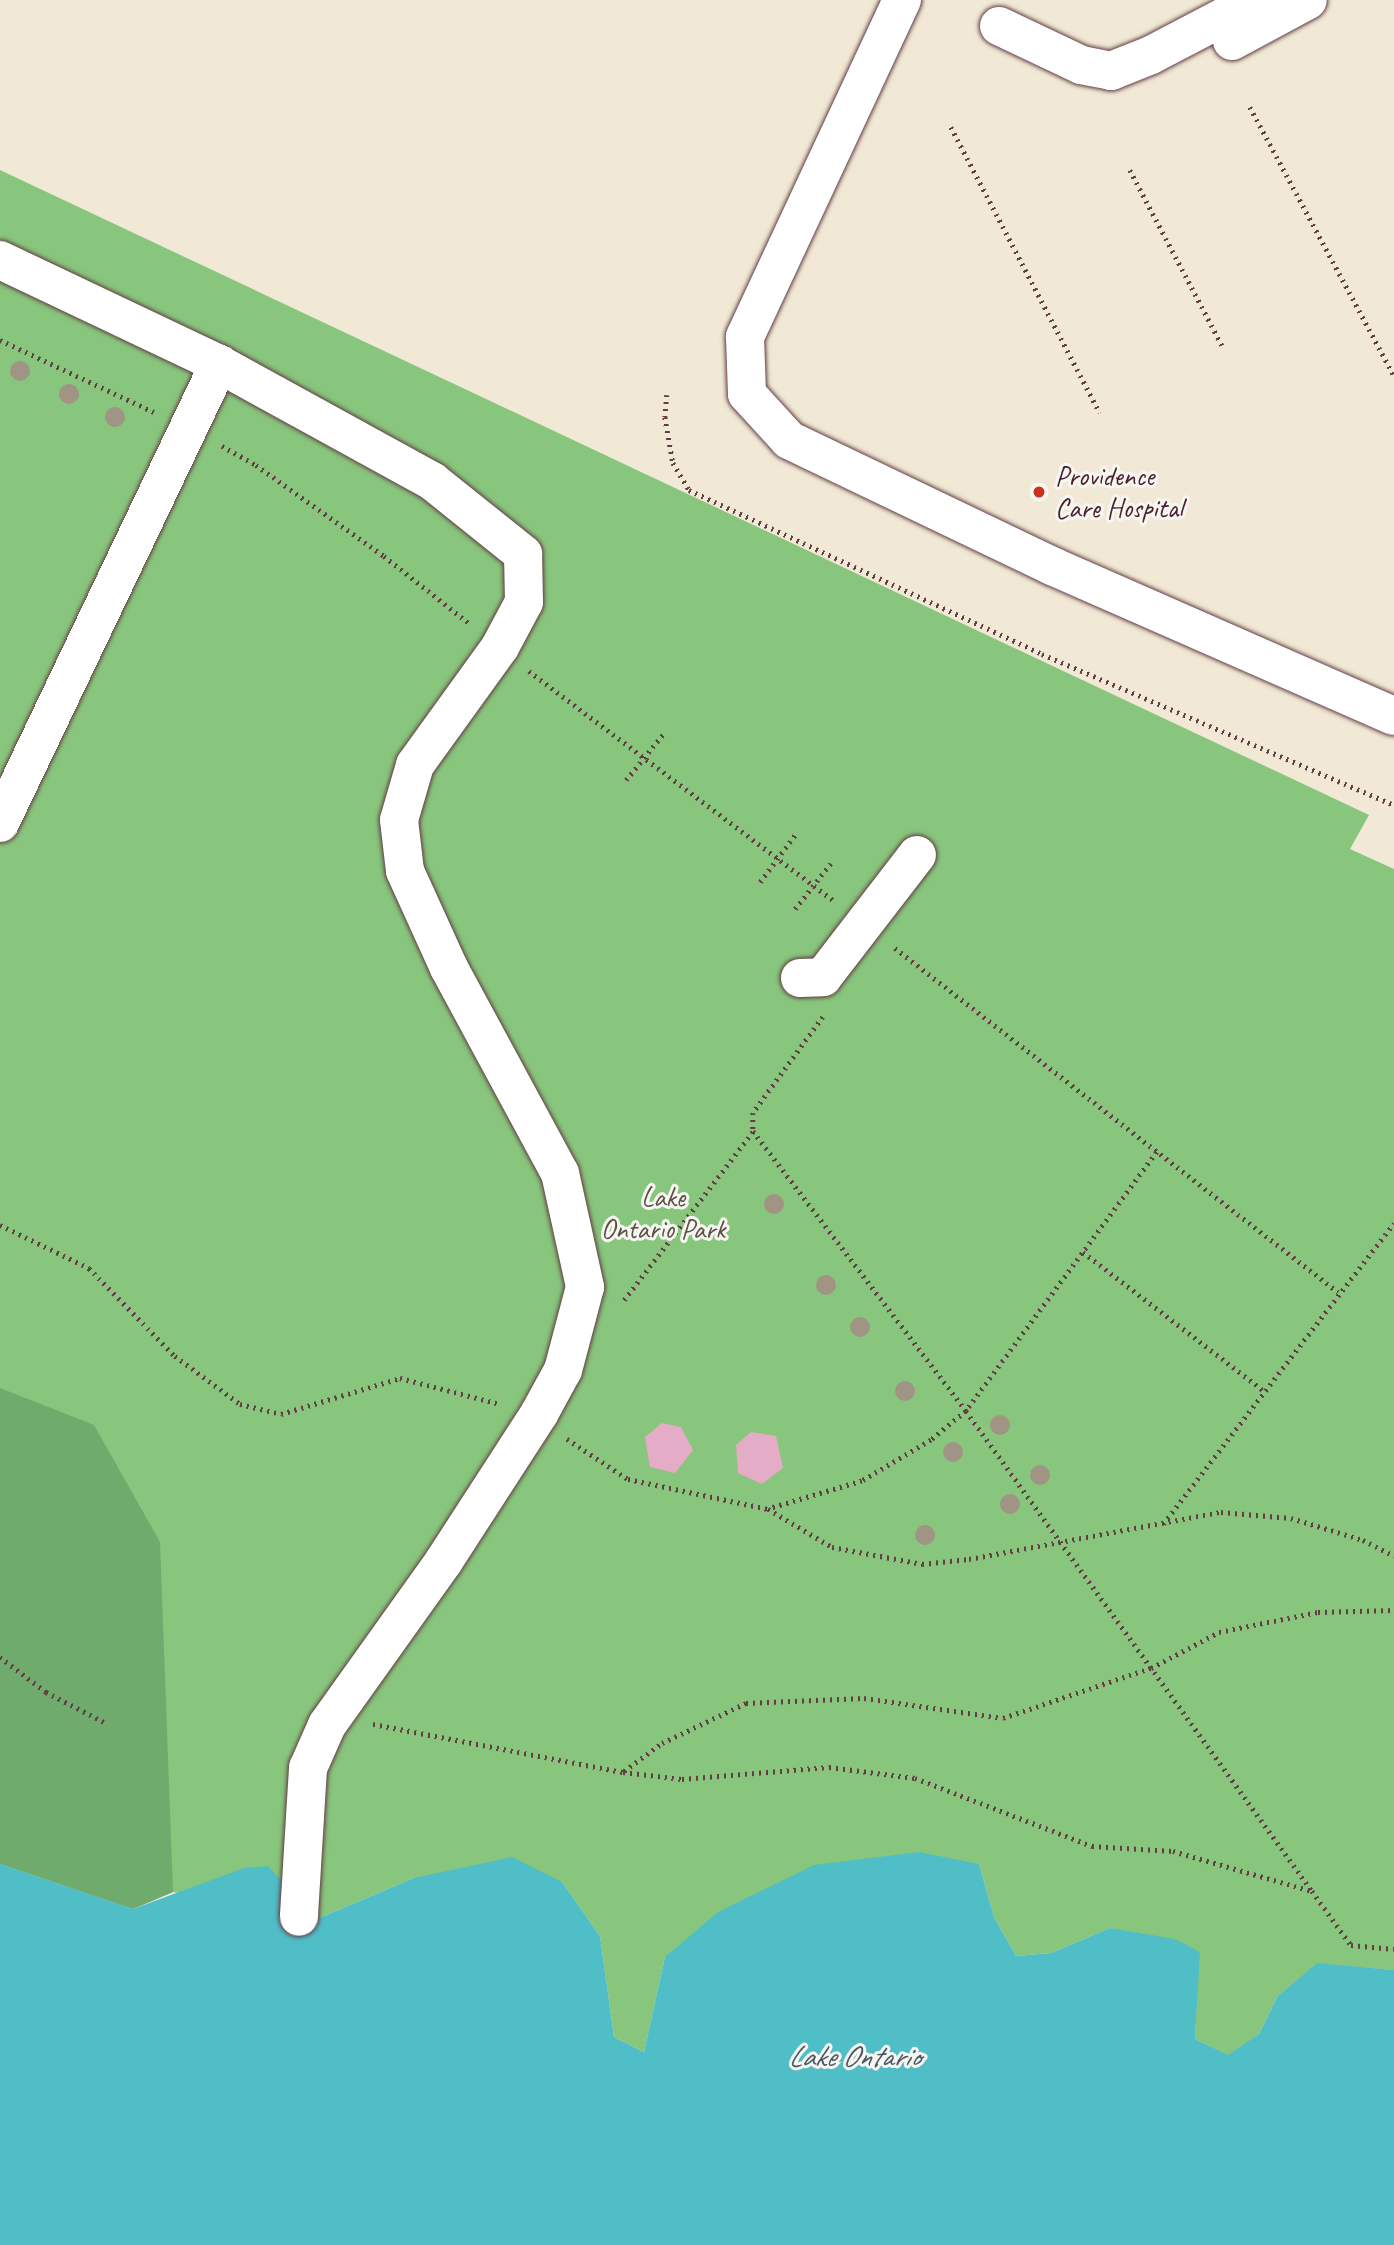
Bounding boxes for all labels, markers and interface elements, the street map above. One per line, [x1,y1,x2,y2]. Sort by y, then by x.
place label: Providence Care Hospital [1055,459,1183,525]
marker: Providence Care Hospital [1029,482,1049,502]
park label: Lake Ontario Park [601,1180,725,1246]
water label: Lake Ontario [788,2038,920,2074]

